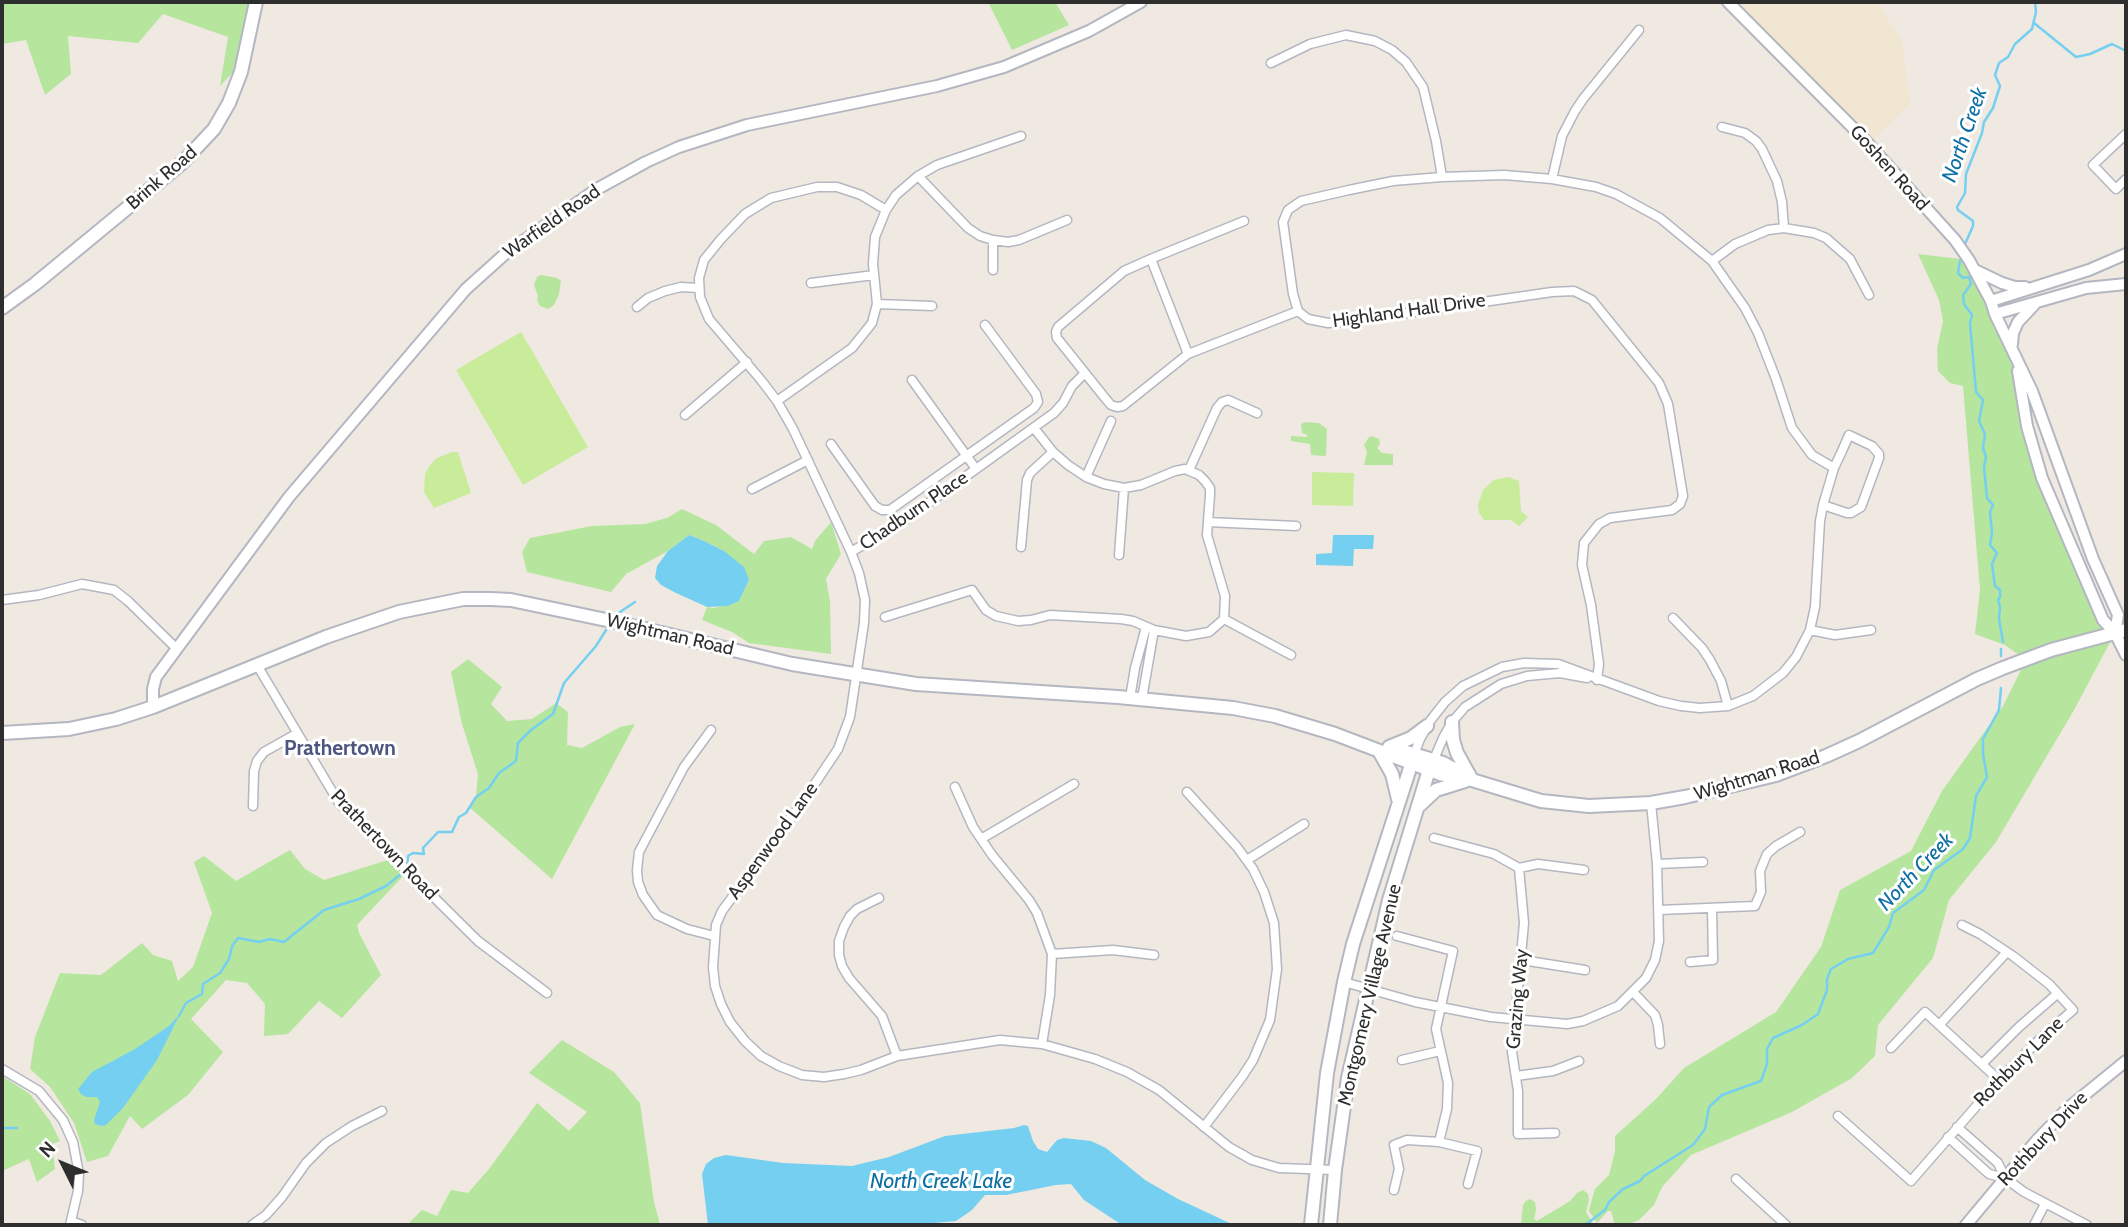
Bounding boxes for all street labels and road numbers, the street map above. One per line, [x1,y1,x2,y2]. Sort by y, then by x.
street label: Goshen Road [1845,121,1933,215]
street label: Brink Road [122,141,202,215]
street label: Warfield Road [499,180,605,264]
street label: Highland Hall Drive [1331,289,1487,333]
street label: Chadburn Place [856,466,972,556]
street label: Wightman Road [604,609,736,661]
street label: Wightman Road [1692,746,1822,806]
street label: Aspenwood Lane [723,778,823,904]
street label: Prathertown Road [326,785,442,905]
street label: Montgomery Village Avenue [1333,882,1407,1108]
street label: Grazing Way [1502,948,1534,1050]
street label: Rothbury Lane [1969,1012,2069,1112]
street label: Rothbury Drive [1993,1087,2093,1191]

